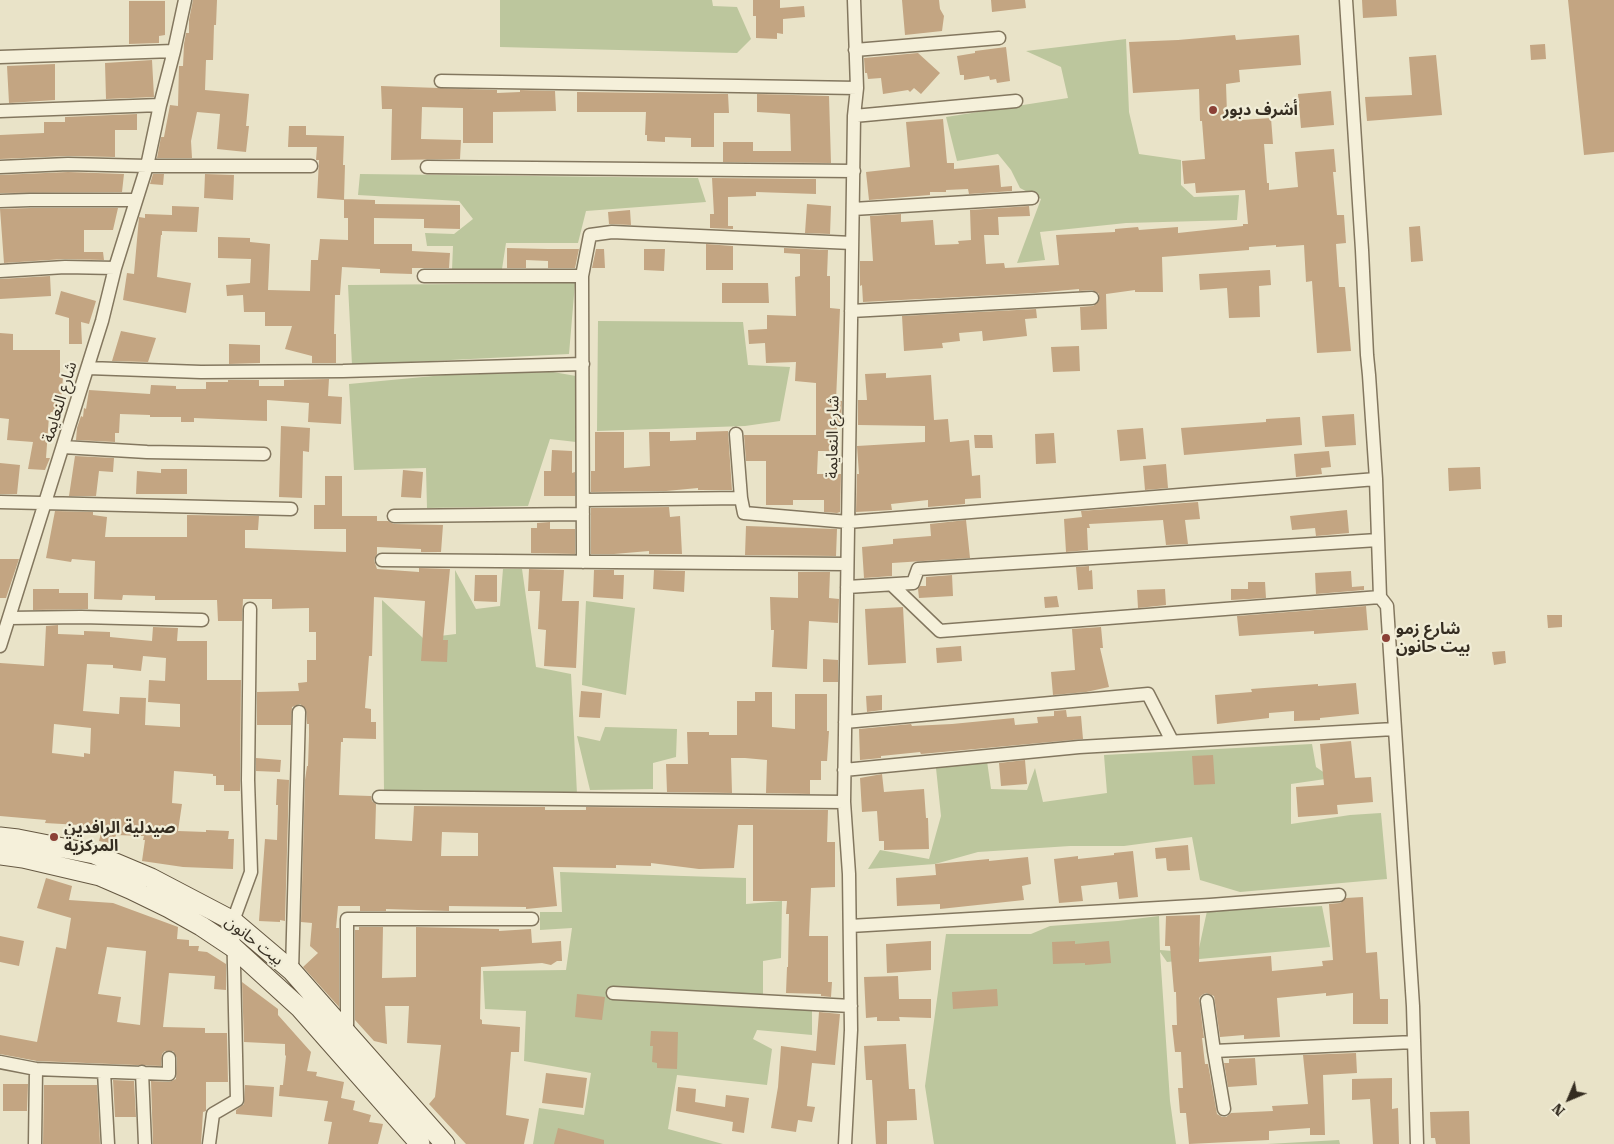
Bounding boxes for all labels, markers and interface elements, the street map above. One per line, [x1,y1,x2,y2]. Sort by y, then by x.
place label: أشرف دبور [1223,100,1298,120]
marker: أشرف دبور [1207,104,1219,116]
street label: شارع النعايمة [39,359,81,445]
street label: شارع النعايمة [823,395,843,479]
place label: شارع زمو بيت حانون [1396,619,1470,657]
marker: شارع زمو بيت حانون [1380,632,1392,644]
place label: صيدلية الرافدين المركزية [64,818,176,856]
marker: صيدلية الرافدين المركزية [48,831,60,843]
street label: بيت حانون [221,912,287,970]
north arrow [1544,1074,1594,1124]
text: N [1549,1100,1568,1119]

